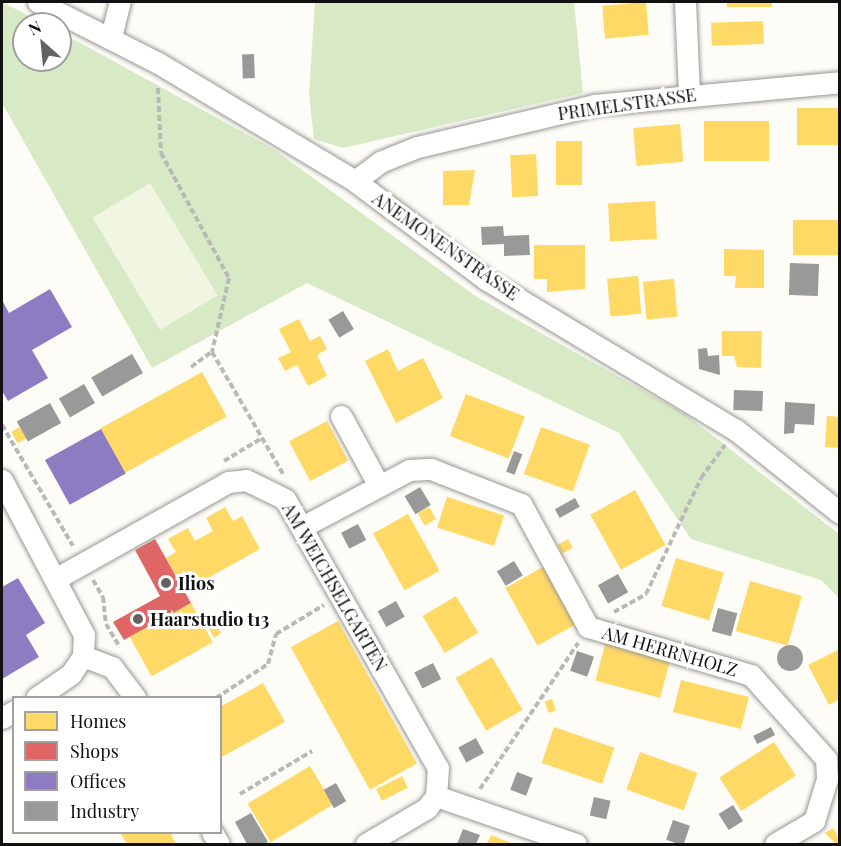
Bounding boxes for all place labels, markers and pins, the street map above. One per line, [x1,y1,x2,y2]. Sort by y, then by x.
place label: Ilios [178,572,215,594]
marker: Ilios [159,576,173,590]
place label: Haarstudio t13 [150,608,270,630]
marker: Haarstudio t13 [131,612,145,626]

